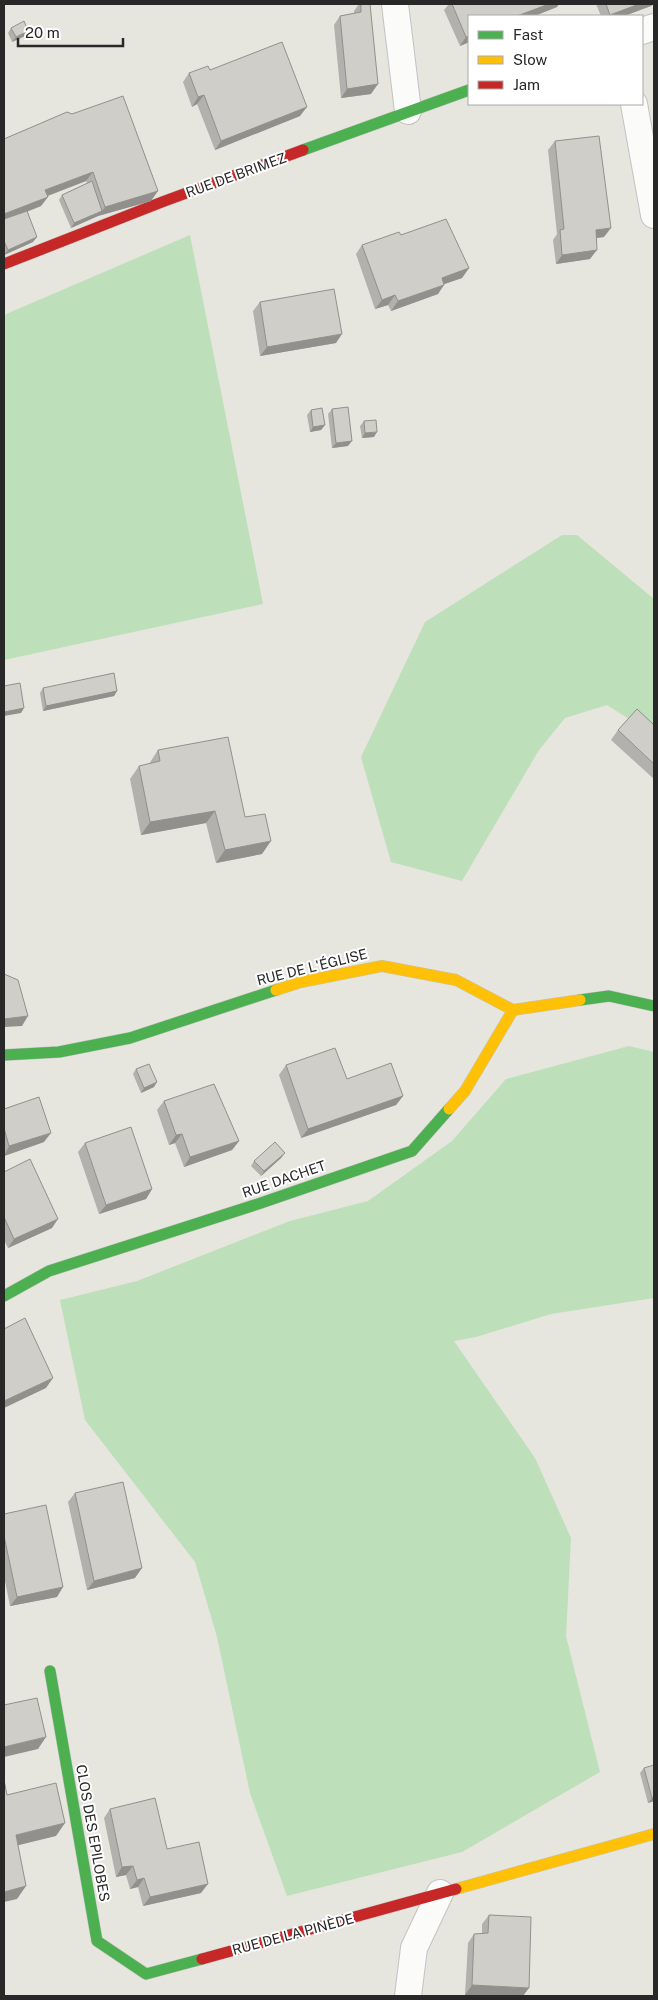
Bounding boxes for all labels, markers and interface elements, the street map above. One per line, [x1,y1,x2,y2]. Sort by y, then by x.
scale bar [18,15,122,47]
legend [468,15,643,105]
text: 20 m [25,24,60,41]
text: Fast [513,26,543,43]
text: Slow [513,51,548,68]
text: Jam [513,76,540,93]
street label: RUE DE BRIMEZ [184,149,289,201]
street label: RUE DE L'ÉGLISE [255,945,369,988]
street label: RUE DACHET [240,1157,328,1201]
street label: CLOS DES EPILOBES [73,1763,113,1903]
street label: RUE DE LA PINÈDE [230,1909,356,1958]

